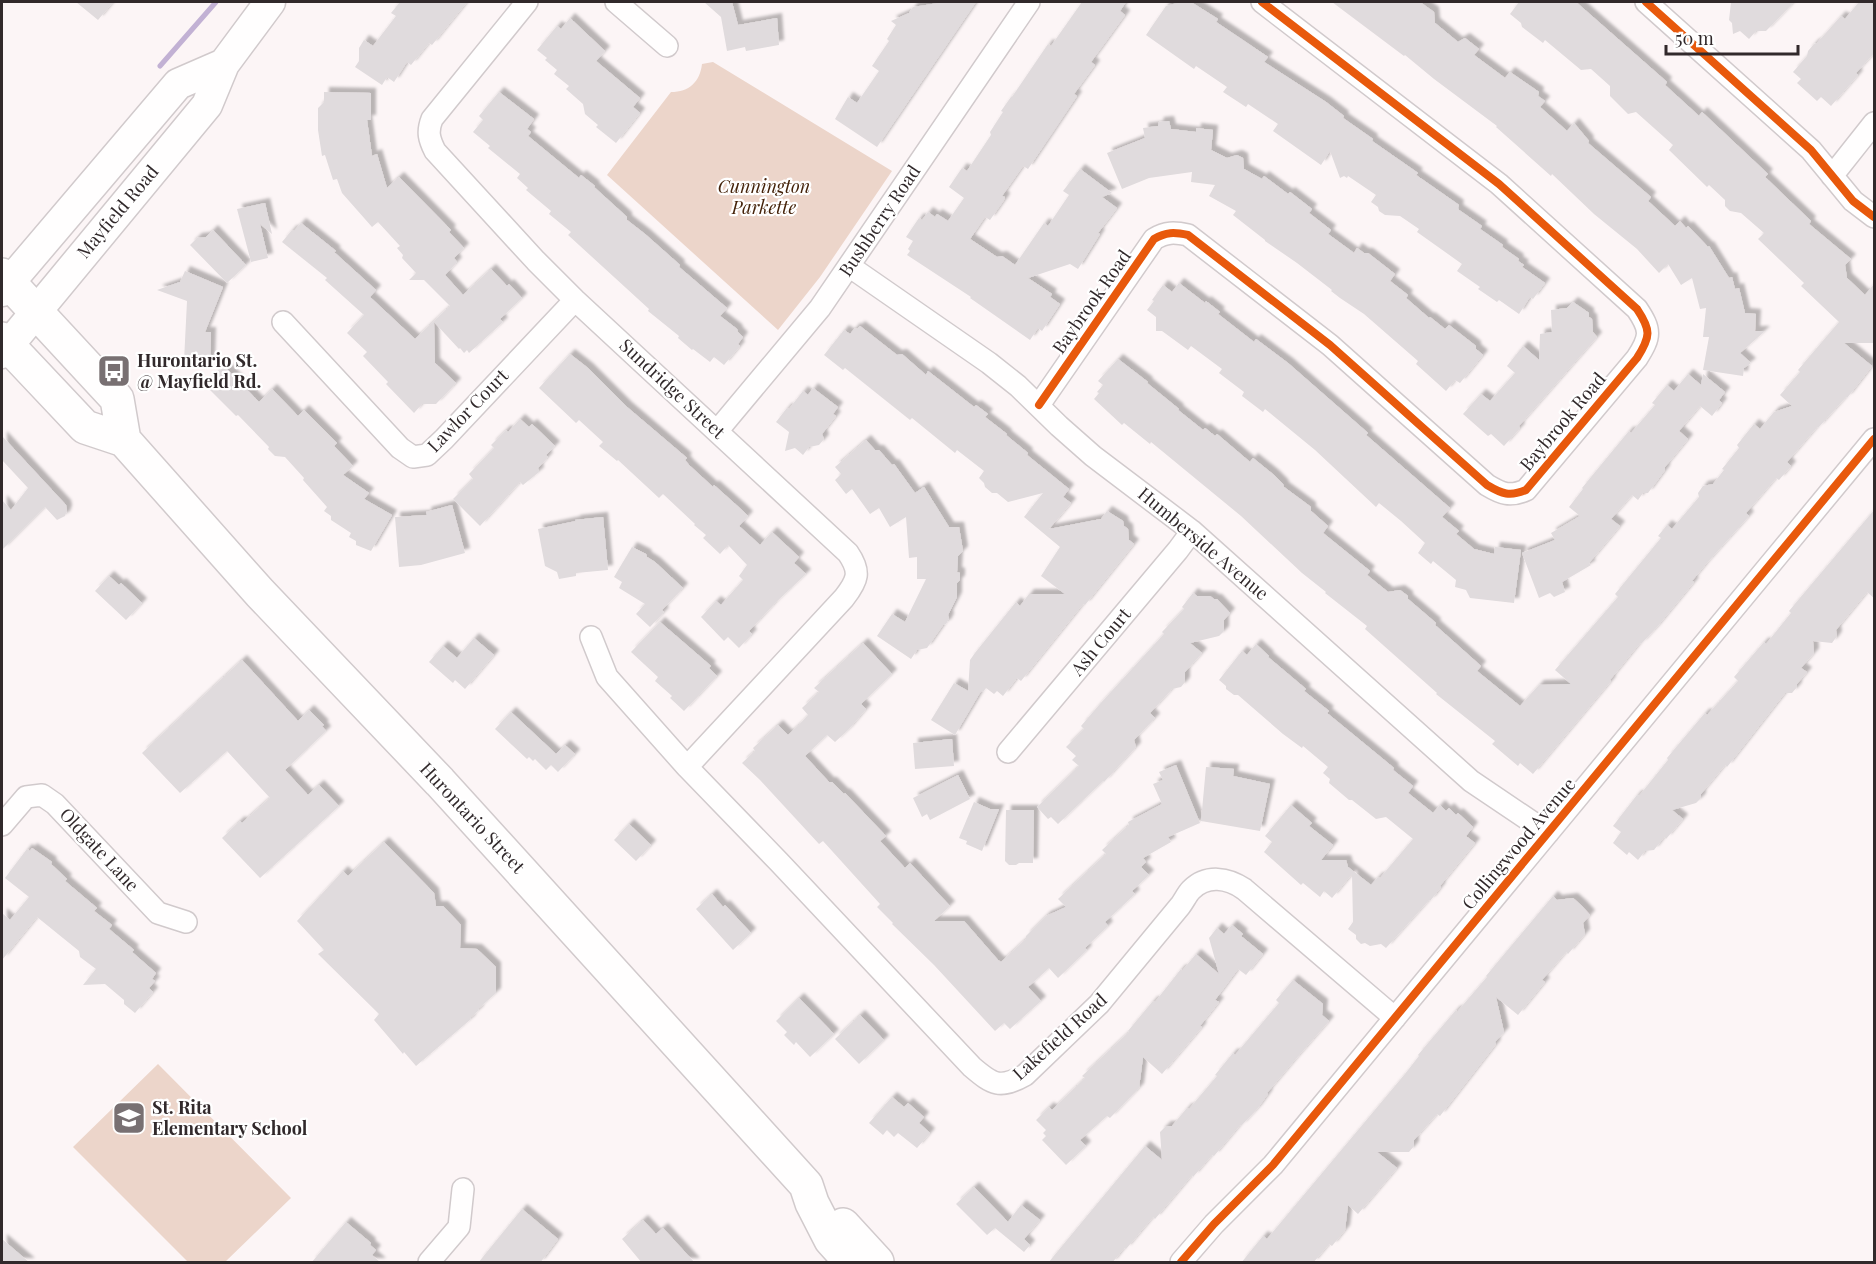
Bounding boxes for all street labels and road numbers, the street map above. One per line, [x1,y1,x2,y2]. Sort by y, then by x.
street label: Mayfield Road [71,159,164,263]
street label: Bushberry Road [833,160,926,281]
street label: Baybrook Road [1046,244,1136,358]
street label: Sundridge Street [615,333,731,444]
street label: Lawlor Court [422,363,513,457]
street label: Baybrook Road [1514,367,1611,476]
street label: Humberside Avenue [1133,482,1274,605]
street label: Ash Court [1064,602,1136,681]
street label: Hurontario Street [415,757,531,878]
street label: Collingwood Avenue [1456,773,1580,914]
street label: Oldgate Lane [55,802,145,896]
street label: Lakefield Road [1007,987,1112,1085]

